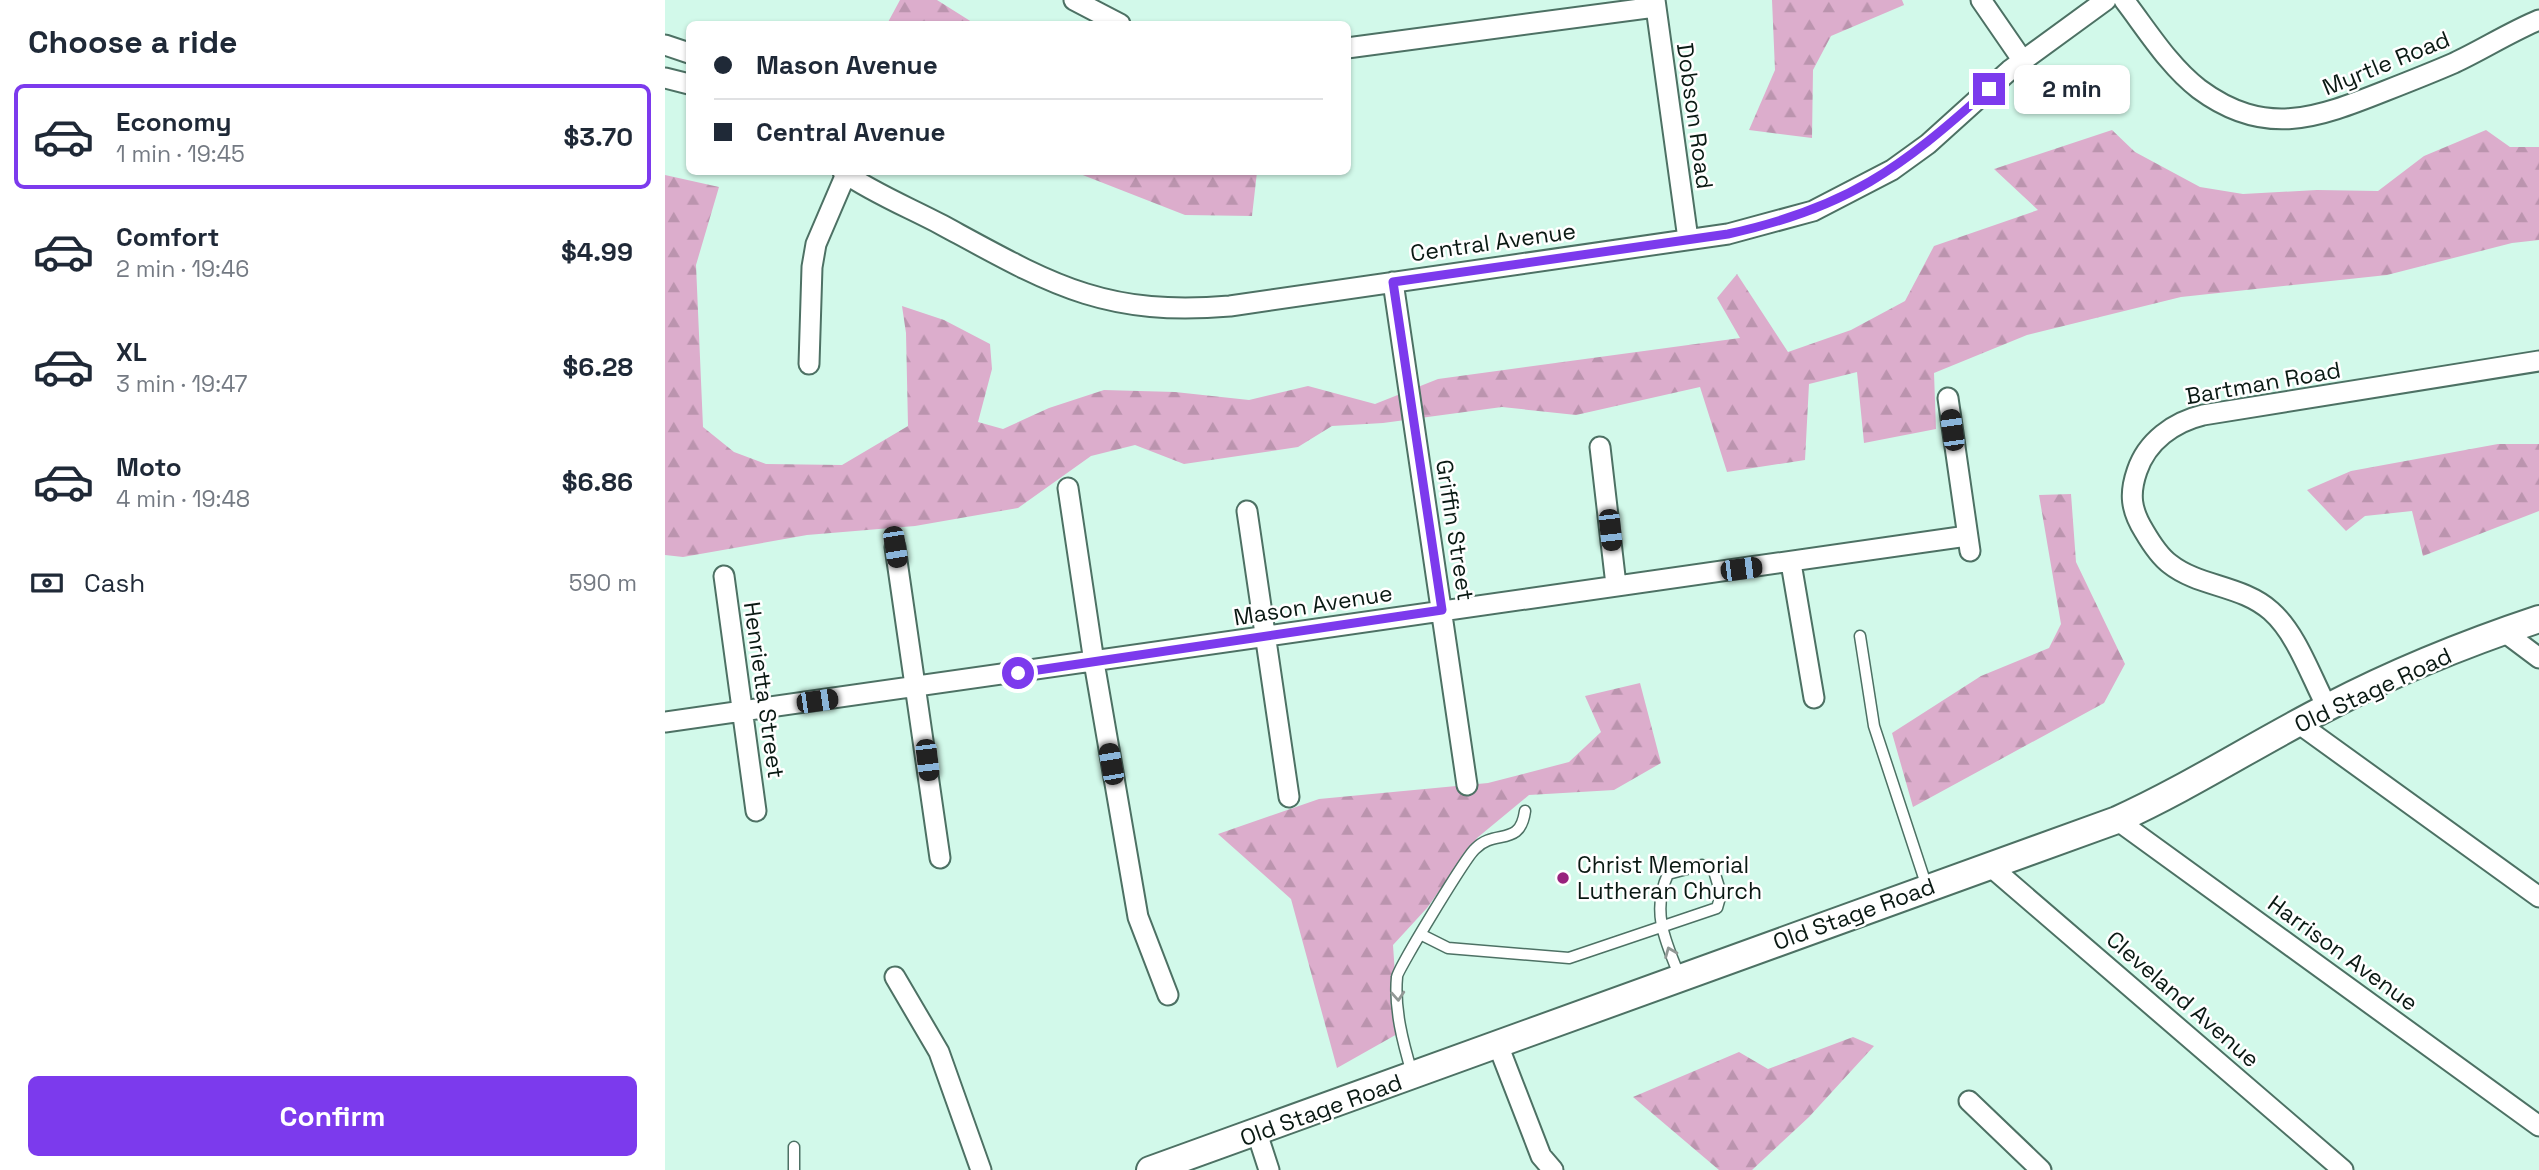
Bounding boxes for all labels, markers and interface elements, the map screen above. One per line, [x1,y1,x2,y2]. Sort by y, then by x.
text: Choose a ride [28,22,238,62]
street label: Myrtle Road [2318,24,2454,102]
street label: Dobson Road [1670,41,1720,191]
text: Mason Avenue [756,48,938,82]
callout: 2 min [2013,64,2129,114]
route end [1973,73,2005,105]
text: 2 min [2042,74,2102,104]
icon: car [32,105,95,168]
text: Economy [116,105,232,139]
text: Central Avenue [756,115,945,149]
text: $3.70 [563,120,633,154]
text: 1 min · 19:45 [116,139,245,169]
street label: Central Avenue [1408,216,1578,268]
icon: car [32,220,95,283]
text: Comfort [116,220,219,254]
text: $4.99 [561,235,633,269]
text: 2 min · 19:46 [116,254,249,284]
icon: car [32,335,95,398]
text: XL [116,335,147,369]
text: $6.28 [562,350,633,384]
street label: Bartman Road [2183,355,2343,411]
text: 3 min · 19:47 [116,369,248,399]
car [1939,408,1966,452]
icon: car [32,450,95,513]
text: Moto [116,450,182,484]
street label: Griffin Street [1429,457,1481,603]
text: $6.86 [562,465,633,499]
text: 4 min · 19:48 [116,484,250,514]
car [1598,508,1623,552]
car [882,525,909,569]
car [1719,556,1764,582]
icon: cash [28,564,66,602]
text: Cash [84,566,145,600]
text: 590 m [569,568,637,598]
street label: Mason Avenue [1231,578,1395,632]
street label: Henrietta Street [737,600,791,780]
street label: Old Stage Road [2290,640,2456,740]
route start [1002,657,1034,689]
car [795,688,840,714]
car [915,738,940,782]
car [1098,741,1125,787]
place label: Christ Memorial Lutheran Church [1577,850,1762,906]
marker: Christ Memorial Lutheran Church [1555,870,1571,886]
street label: Old Stage Road [1769,871,1939,957]
street label: Harrison Avenue [2262,888,2424,1018]
street label: Cleveland Avenue [2100,924,2266,1074]
one-way arrow [1664,947,1678,959]
one-way arrow [1390,990,1405,1001]
street label: Old Stage Road [1236,1067,1406,1153]
button: Confirm [28,1076,637,1156]

